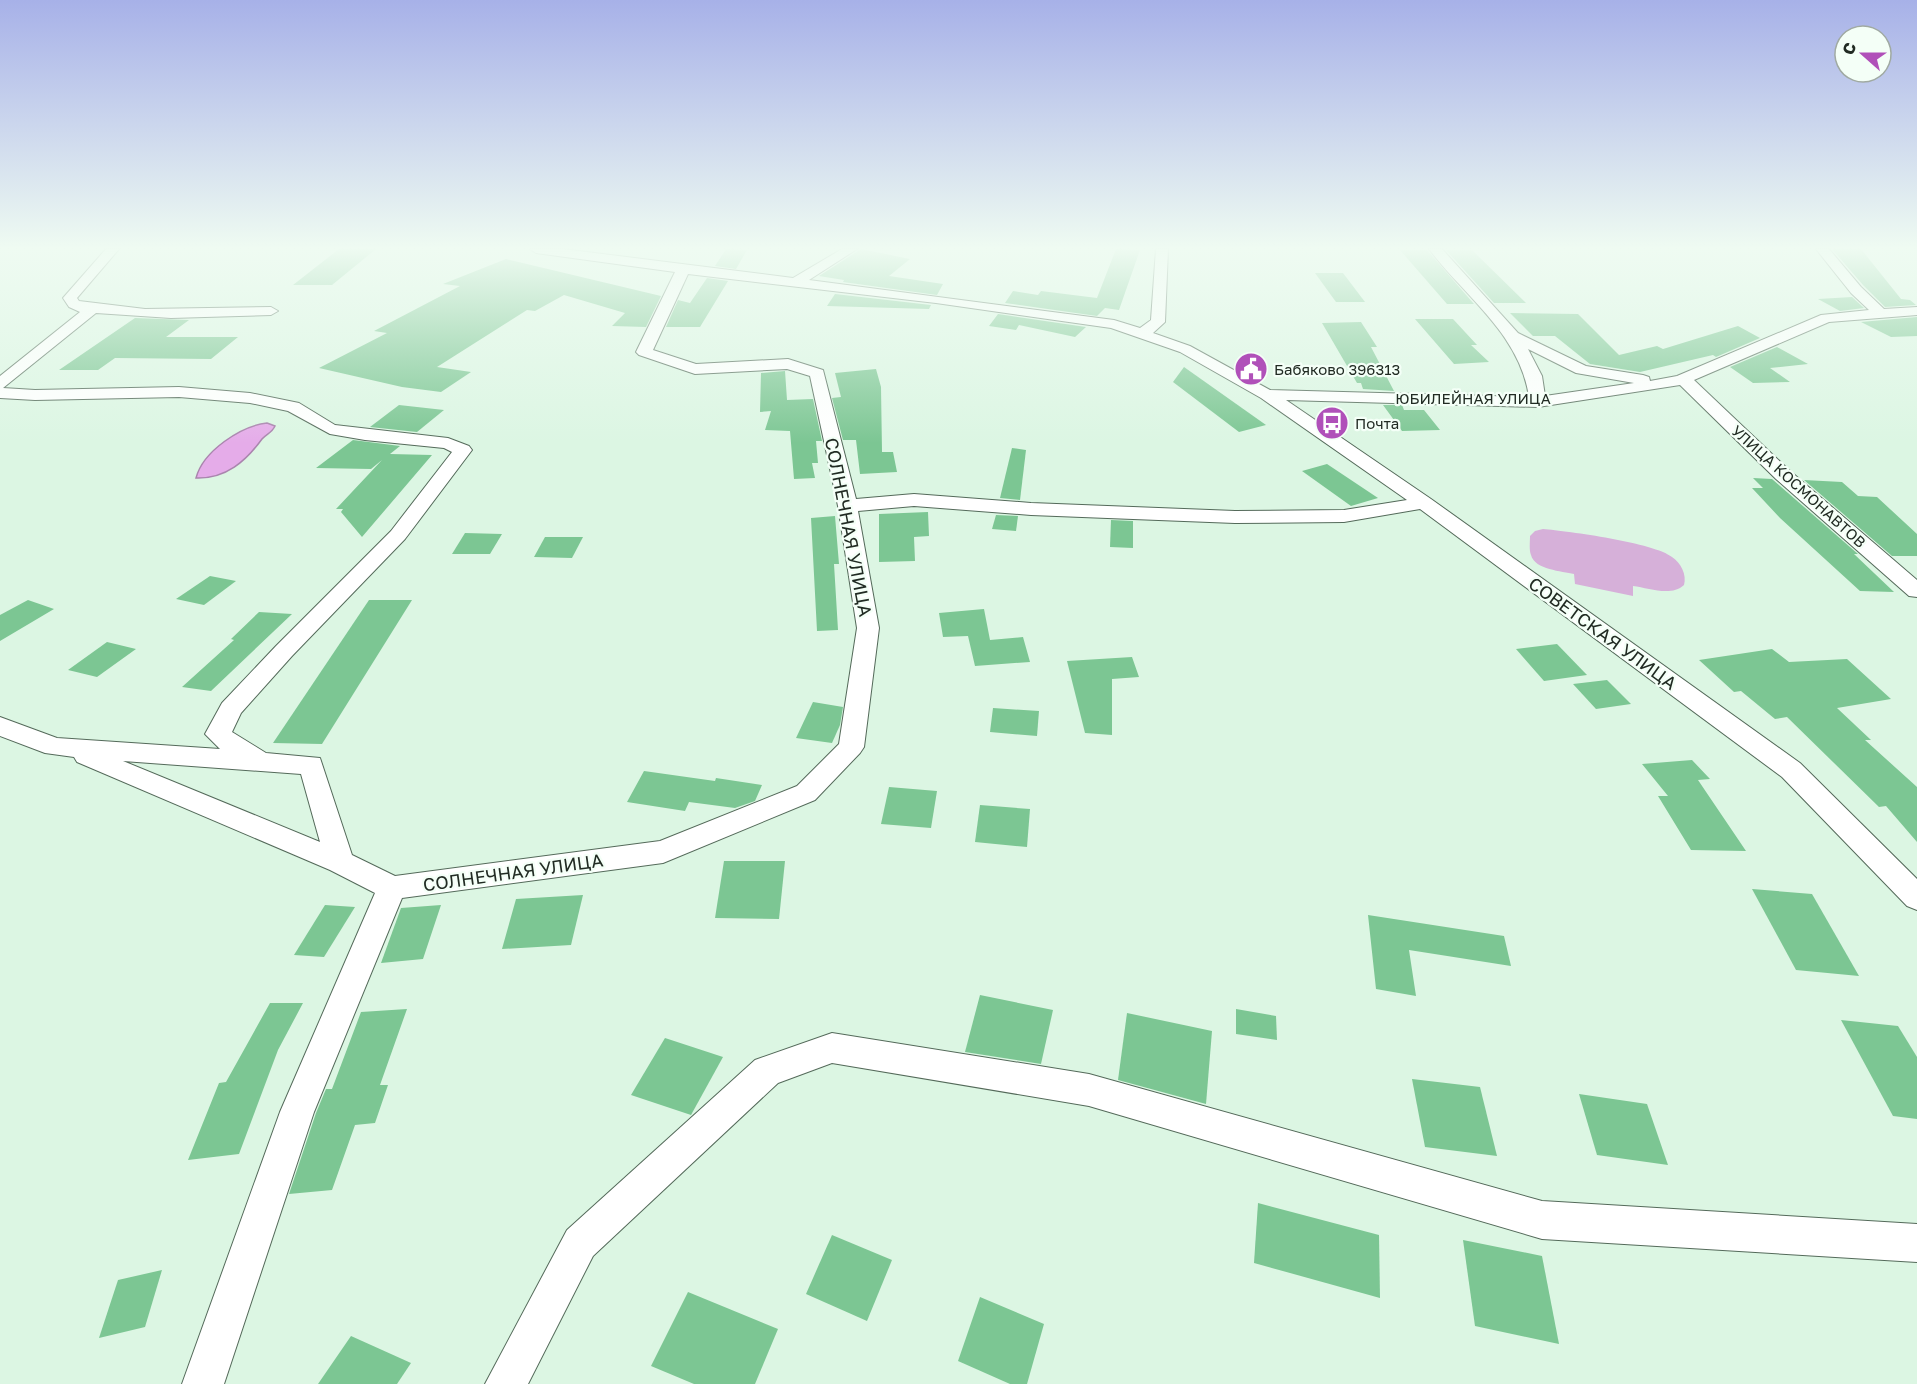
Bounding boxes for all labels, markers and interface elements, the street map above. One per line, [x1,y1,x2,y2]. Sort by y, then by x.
north arrow [1833,24,1893,84]
text: С [1838,40,1860,58]
public building icon: Бабяково 396313 [1233,351,1269,387]
place label: Бабяково 396313 [1274,360,1400,378]
street label: ЮБИЛЕЙНАЯ УЛИЦА [1395,389,1551,407]
bus stop icon: Почта [1314,405,1350,441]
place label: Почта [1355,414,1399,432]
street label: УЛИЦА КОСМОНАВТОВ [1728,421,1870,551]
street label: СОЛНЕЧНАЯ УЛИЦА [821,436,877,618]
street label: СОВЕТСКАЯ УЛИЦА [1525,572,1681,694]
street label: СОЛНЕЧНАЯ УЛИЦА [422,848,604,896]

